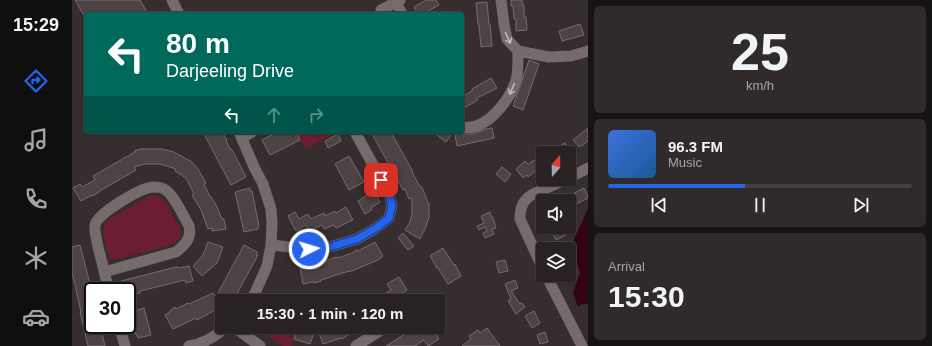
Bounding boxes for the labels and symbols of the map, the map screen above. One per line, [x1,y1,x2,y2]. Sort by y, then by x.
one-way arrow [505,32,513,44]
one-way arrow [507,82,515,94]
north arrow [536,146,576,186]
pin [364,163,398,197]
position arrow [288,228,330,270]
speed limit sign: 30 [84,282,136,334]

